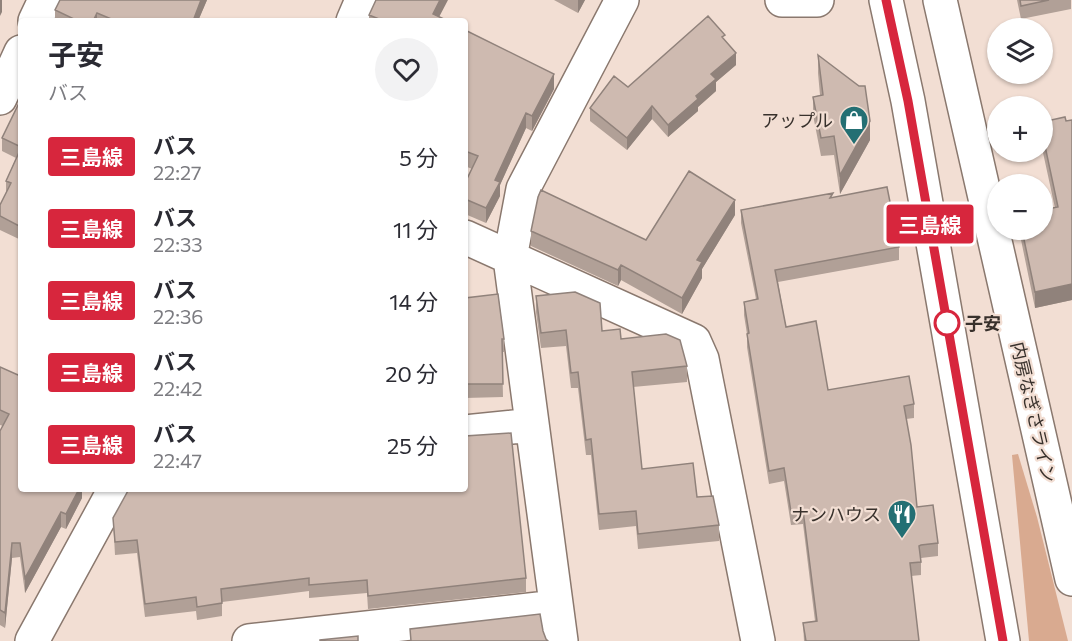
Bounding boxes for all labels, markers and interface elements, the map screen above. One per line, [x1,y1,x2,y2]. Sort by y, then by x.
map controls [987,18,1053,240]
button: layers [987,18,1053,84]
text: 子安 [48,37,104,71]
button: heart [375,38,438,101]
text: バス [48,80,88,104]
button: + [987,96,1053,162]
shop icon: アップル [838,104,870,146]
place label: アップル [761,109,833,131]
text: バス [153,132,197,159]
text: 三島線 [60,144,123,169]
text: 5 分 [399,144,438,171]
text: 22:27 [153,160,202,184]
button: − [987,174,1053,240]
text: バス [153,204,197,231]
line badge: 三島線 [896,204,964,244]
text: 三島線 [899,212,962,237]
text: 三島線 [60,216,123,241]
text: 11 分 [393,216,438,243]
text: 22:33 [153,232,203,256]
text: バス [153,276,197,303]
text: 三島線 [60,288,123,313]
text: 14 分 [389,288,438,315]
text: 22:36 [153,304,203,328]
marker: 子安 [934,310,960,336]
place label: 子安 [965,312,1001,334]
street label: 内房なぎさライン [1007,339,1061,485]
text: バス [153,348,197,375]
text: 三島線 [60,360,123,385]
text: 20 分 [385,360,438,387]
text: 22:42 [153,376,203,400]
text: バス [153,420,197,447]
text: 三島線 [60,432,123,457]
text: 25 分 [387,432,438,459]
text: 22:47 [153,448,202,472]
restaurant icon: ナンハウス [886,498,918,540]
place label: ナンハウス [791,503,881,525]

